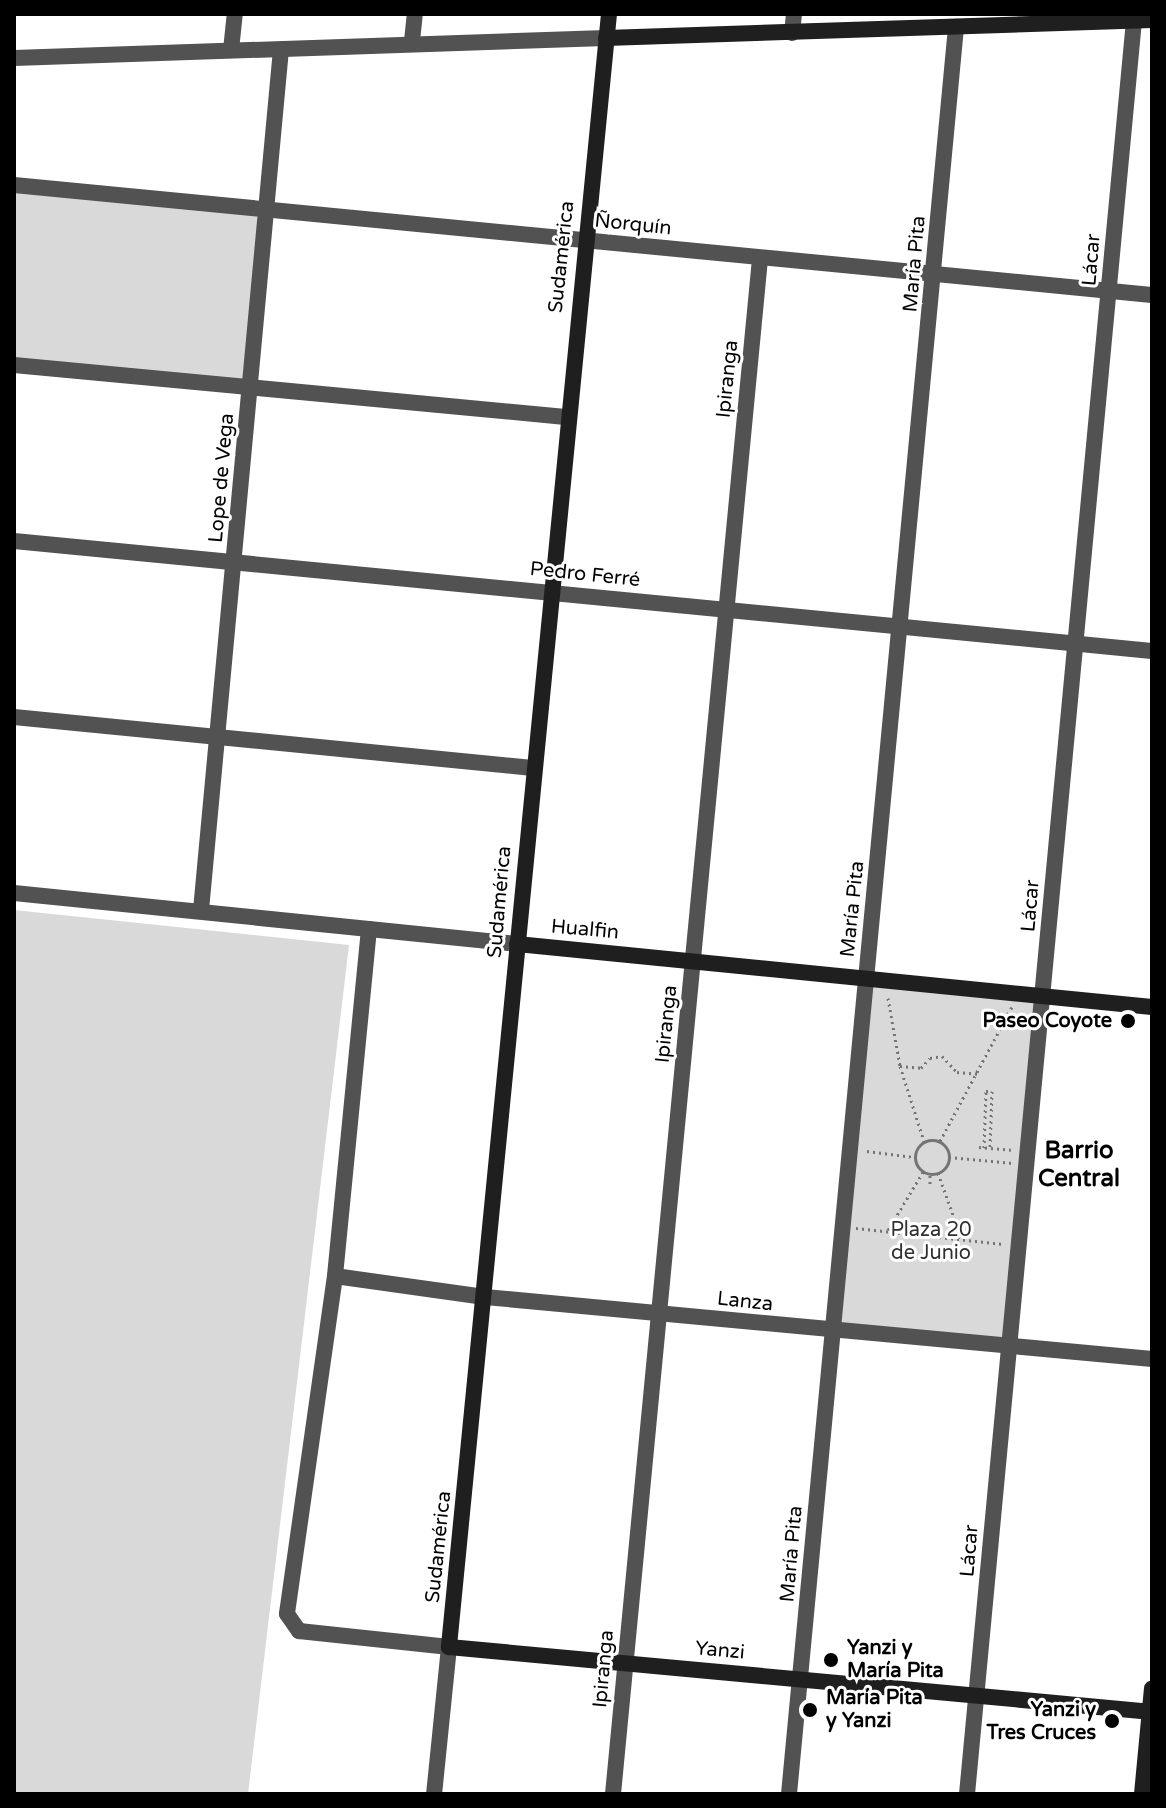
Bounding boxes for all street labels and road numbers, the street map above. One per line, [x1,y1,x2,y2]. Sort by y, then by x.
street label: Sudamérica [544,200,580,314]
street label: Ñorquín [593,209,673,241]
street label: María Pita [899,215,931,313]
street label: Lácar [1078,233,1106,287]
street label: Ipiranga [712,339,744,419]
street label: Lope de Vega [204,412,240,544]
street label: Pedro Ferré [529,557,641,593]
street label: Sudamérica [483,845,517,959]
street label: María Pita [836,860,870,958]
street label: Lácar [1017,879,1045,933]
street label: Hualfin [550,915,620,945]
street label: Ipiranga [651,984,683,1064]
street label: Lanza [716,1287,774,1317]
street label: Sudamérica [421,1490,457,1604]
street label: María Pita [776,1505,808,1603]
street label: Lácar [956,1524,984,1578]
street label: Ipiranga [589,1629,619,1709]
street label: Yanzi [694,1637,746,1665]

